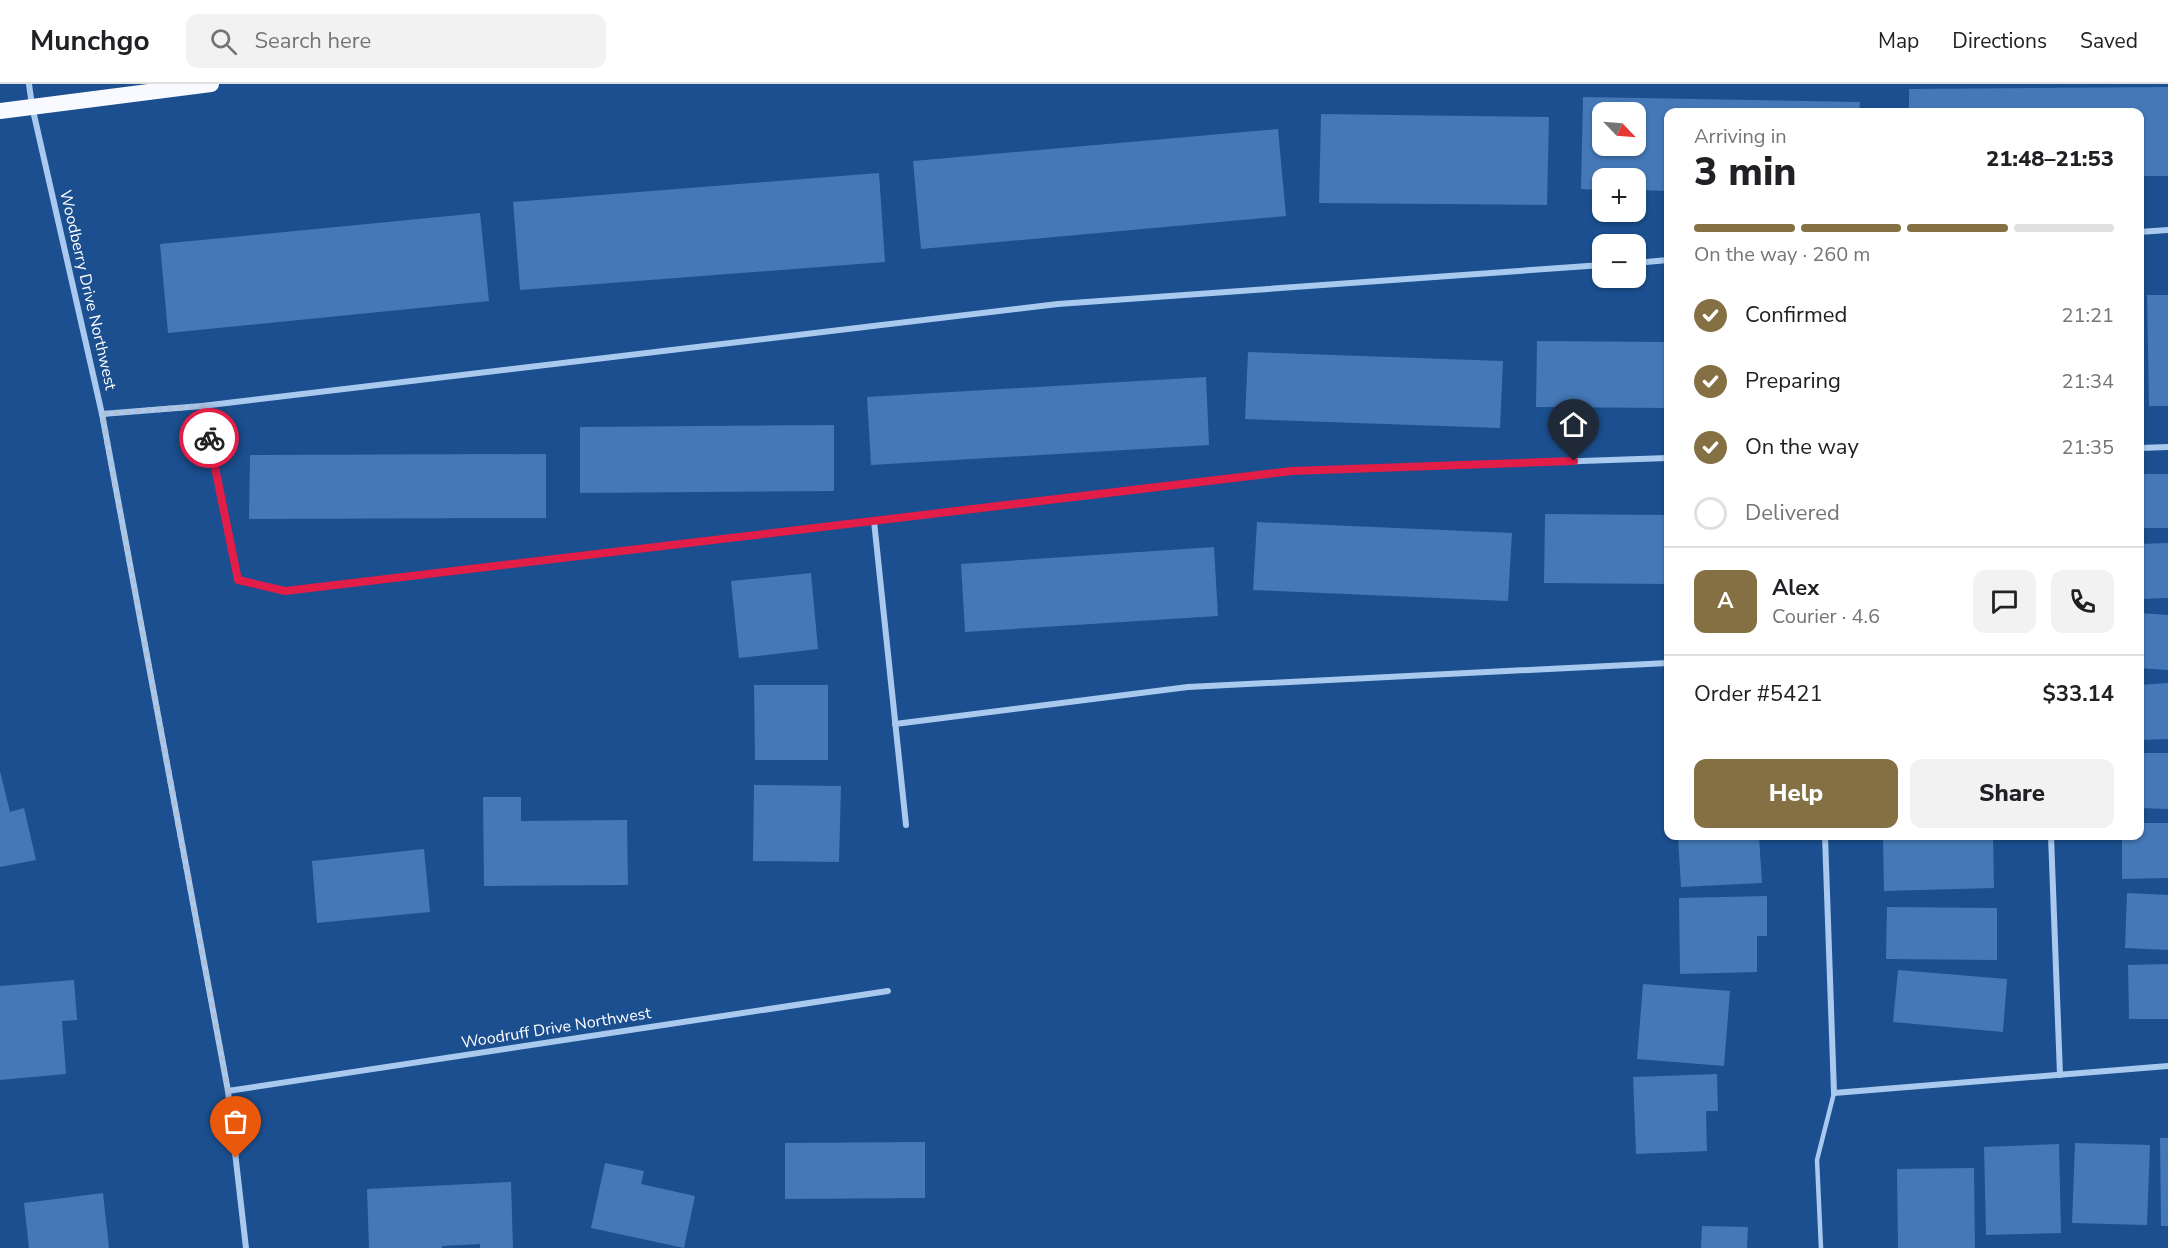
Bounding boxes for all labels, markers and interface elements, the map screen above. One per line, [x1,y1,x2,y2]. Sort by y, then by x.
search box [186,14,606,68]
text: Munchgo [30,22,150,60]
icon: search [207,25,240,58]
text: Search here [255,26,371,56]
text: Map [1878,27,1919,55]
text: Directions [1952,27,2047,55]
text: Saved [2080,27,2138,55]
north arrow [1592,102,1646,156]
map controls [1592,102,1646,288]
text: Arriving in [1694,123,1787,150]
text: 21:48–21:53 [1986,144,2114,174]
text: 3 min [1694,146,1797,199]
button: + [1592,168,1646,222]
street label: Woodberry Drive Northwest [54,188,122,393]
button: − [1592,234,1646,288]
text: On the way · 260 m [1694,241,1870,268]
icon: check [1694,299,1727,332]
text: Confirmed [1745,300,1847,330]
text: 21:21 [2061,302,2114,329]
icon: check [1694,365,1727,398]
text: Preparing [1745,366,1841,396]
text: 21:34 [2061,368,2114,395]
pin [1548,399,1599,461]
courier [179,408,239,468]
icon: home [1557,408,1590,441]
icon: bike [193,422,226,455]
icon: check [1694,431,1727,464]
text: On the way [1745,432,1859,462]
text: 21:35 [2061,434,2114,461]
text: Delivered [1745,498,1840,528]
button: chat [1973,570,2036,633]
button: phone [2051,570,2114,633]
text: Alex [1772,573,1819,603]
text: A [1717,586,1734,616]
text: Courier · 4.6 [1772,603,1880,630]
text: Order #5421 [1694,679,1823,709]
text: $33.14 [2043,679,2114,709]
button: Help [1694,759,1898,828]
button: Share [1910,759,2114,828]
street label: Woodruff Drive Northwest [460,1002,653,1054]
pin [210,1096,261,1158]
icon: bag [219,1105,252,1138]

